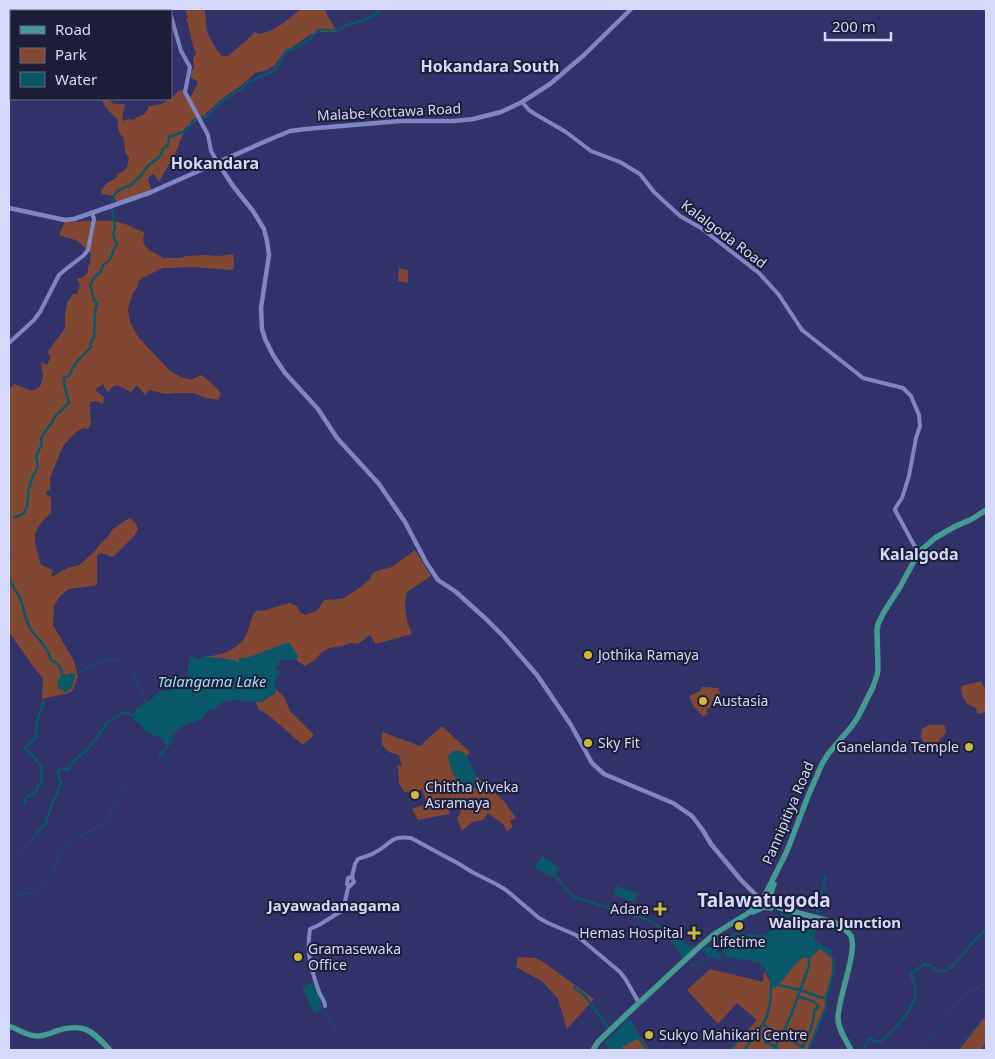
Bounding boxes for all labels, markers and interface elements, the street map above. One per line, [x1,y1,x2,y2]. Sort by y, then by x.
legend [10,10,172,100]
scale bar [825,10,891,42]
text: 200 m [832,16,876,36]
text: Road [55,19,91,39]
text: Park [55,44,87,64]
district label: Hokandara South [421,55,559,77]
text: Water [55,69,97,89]
street label: Malabe-Kottawa Road [316,98,462,125]
district label: Hokandara [171,152,259,174]
street label: Kalalgoda Road [678,195,771,272]
district label: Kalalgoda [879,543,959,565]
place label: Jothika Ramaya [596,645,699,664]
marker: Jothika Ramaya [582,649,594,661]
water label: Talangama Lake [158,671,267,691]
place label: Austasia [713,691,768,710]
marker: Austasia [697,695,709,707]
place label: Sky Fit [598,733,640,752]
marker: Sky Fit [582,737,594,749]
place label: Ganelanda Temple [836,737,959,756]
marker: Ganelanda Temple [963,741,975,753]
street label: Pannipitiya Road [757,758,818,867]
place label: Chittha Viveka Asramaya [425,777,519,812]
marker: Chittha Viveka Asramaya [409,789,421,801]
district label: Talawatugoda [697,887,831,913]
district label: Jayawadanagama [266,895,400,915]
place label: Adara [610,899,649,918]
marker: Adara [653,902,667,916]
district label: Walipara Junction [769,912,901,932]
marker: Lifetime [733,920,745,932]
place label: Hemas Hospital [579,923,683,942]
marker: Hemas Hospital [687,926,701,940]
place label: Lifetime [712,932,766,951]
place label: Gramasewaka Office [308,939,401,974]
marker: Gramasewaka Office [292,951,304,963]
place label: Sukyo Mahikari Centre [659,1025,807,1044]
marker: Sukyo Mahikari Centre [643,1029,655,1041]

